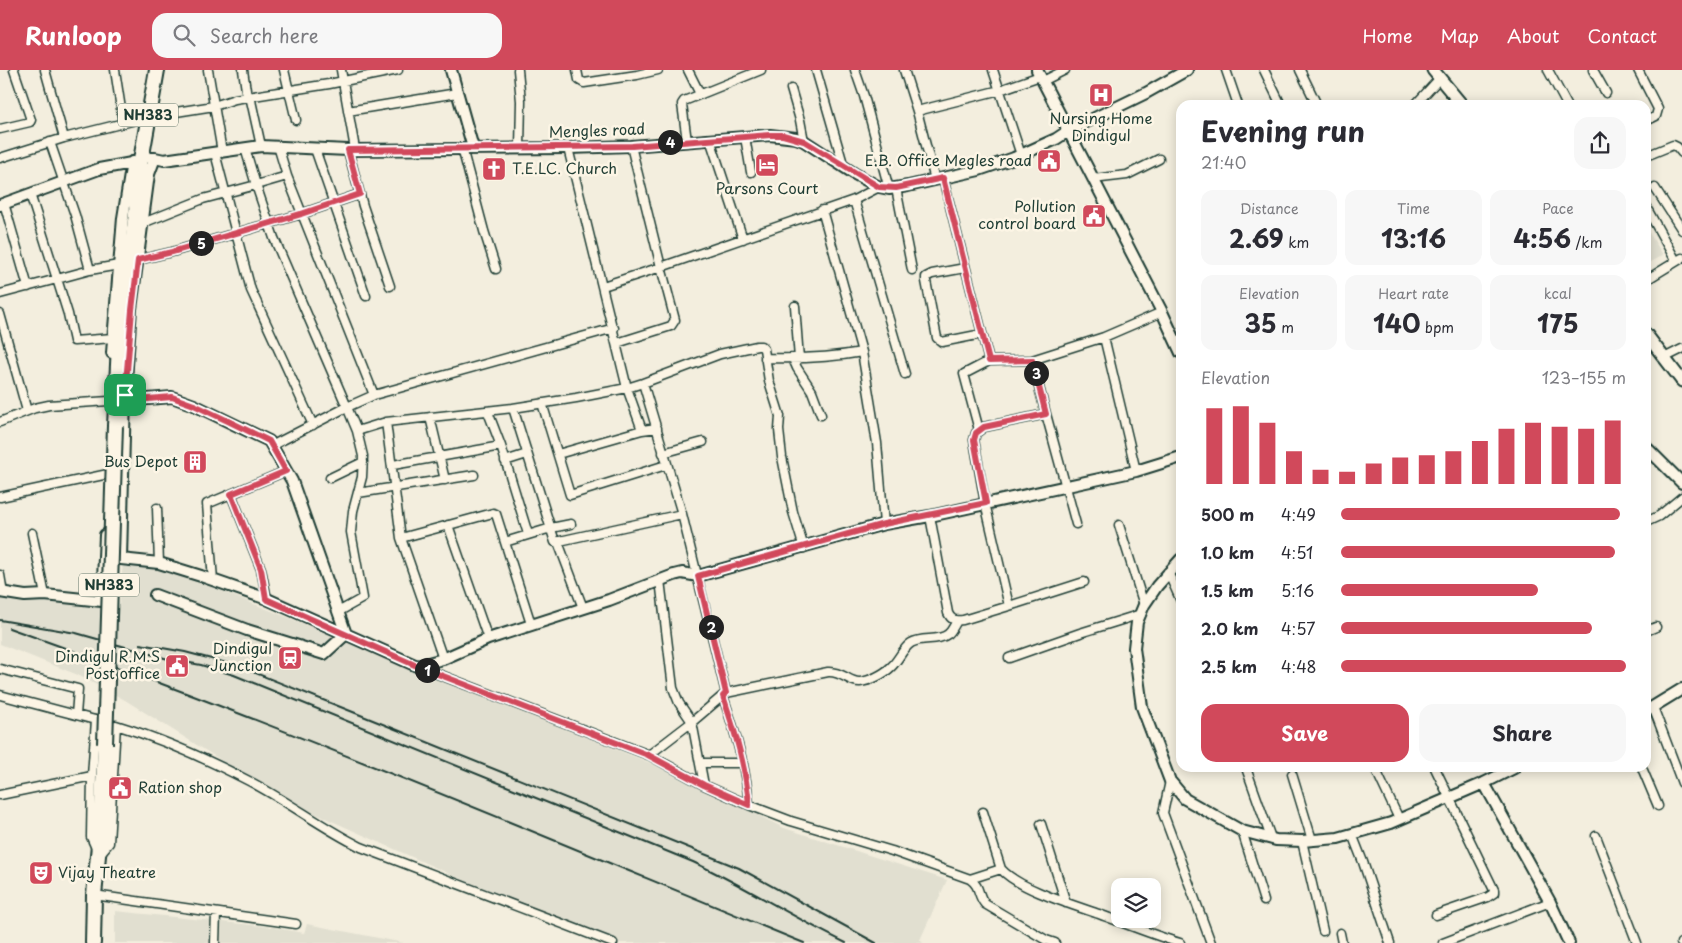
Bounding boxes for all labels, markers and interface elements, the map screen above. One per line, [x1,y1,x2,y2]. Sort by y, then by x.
search box [152,13,502,58]
text: Runloop [25,17,122,53]
icon: search [170,21,198,49]
text: Search here [210,21,318,49]
text: Home [1362,22,1412,49]
text: Map [1440,22,1479,49]
text: About [1507,22,1559,49]
text: Contact [1587,22,1657,49]
hospital icon: Nursing Home Dindigul [1088,82,1114,108]
road number: NH383 [118,104,178,126]
place label: Nursing Home Dindigul [1050,106,1153,146]
text: Evening run [1201,109,1365,152]
street label: Mengles road [548,116,645,143]
button: share [1574,117,1626,169]
pin: 4 [658,130,682,154]
text: 4 [666,132,675,153]
place label: E.B. Office Megles road [865,148,1032,171]
public building icon: E.B. Office Megles road [1036,148,1062,174]
text: 21:40 [1201,150,1246,174]
hotel icon: Parsons Court [754,152,780,178]
church icon: T.E.LC. Church [481,156,507,182]
place label: T.E.LC. Church [512,156,617,179]
place label: Parsons Court [716,176,818,199]
place label: Pollution control board [978,194,1076,234]
text: Distance [1240,198,1299,219]
text: Time [1397,198,1430,219]
text: Pace [1542,198,1574,219]
public building icon: Pollution control board [1081,203,1107,229]
text: 2.69 [1229,219,1284,257]
text: 13:16 [1381,219,1446,257]
text: 4:56 [1513,219,1571,257]
pin: 5 [188,230,214,256]
text: km [1284,232,1309,253]
text: /km [1571,232,1602,253]
text: 5 [197,233,206,254]
text: Elevation [1239,283,1299,304]
text: Heart rate [1378,283,1449,304]
text: kcal [1544,283,1572,304]
text: 35 [1244,304,1277,342]
text: 140 [1373,304,1421,342]
text: 175 [1537,304,1579,342]
text: m [1277,317,1294,338]
text: bpm [1421,317,1454,338]
pin: 3 [1024,360,1048,386]
text: 3 [1032,363,1041,384]
text: Elevation [1201,365,1270,389]
text: 123–155 m [1542,365,1626,389]
pin [104,374,146,416]
icon: arrive [111,381,139,409]
place label: Bus Depot [104,449,178,472]
building icon: Bus Depot [182,449,208,475]
text: 500 m [1201,502,1254,526]
text: 4:49 [1281,502,1316,526]
text: 1.0 km [1201,540,1254,564]
text: 4:51 [1281,540,1313,564]
road number: NH383 [79,574,139,596]
text: 1.5 km [1201,578,1254,602]
text: 5:16 [1281,578,1314,602]
pin: 2 [698,614,724,640]
text: 2.0 km [1201,616,1258,640]
text: 4:57 [1281,616,1315,640]
text: 2 [707,617,716,638]
place label: Dindigul Junction [210,636,272,676]
place label: Dindigul R.M.S Post office [55,644,160,684]
station icon: Dindigul Junction [277,645,303,671]
public building icon: Dindigul R.M.S Post office [164,653,190,679]
text: 2.5 km [1201,654,1257,678]
text: 4:48 [1281,654,1317,678]
pin: 1 [414,658,440,682]
text: 1 [424,660,431,681]
button: Save [1201,704,1409,762]
button: Share [1419,704,1626,762]
public building icon: Ration shop [107,775,133,801]
place label: Ration shop [138,775,222,798]
theatre icon: Vijay Theatre [28,860,54,886]
place label: Vijay Theatre [58,860,156,883]
map controls [1111,878,1161,928]
button: layers [1111,878,1161,928]

